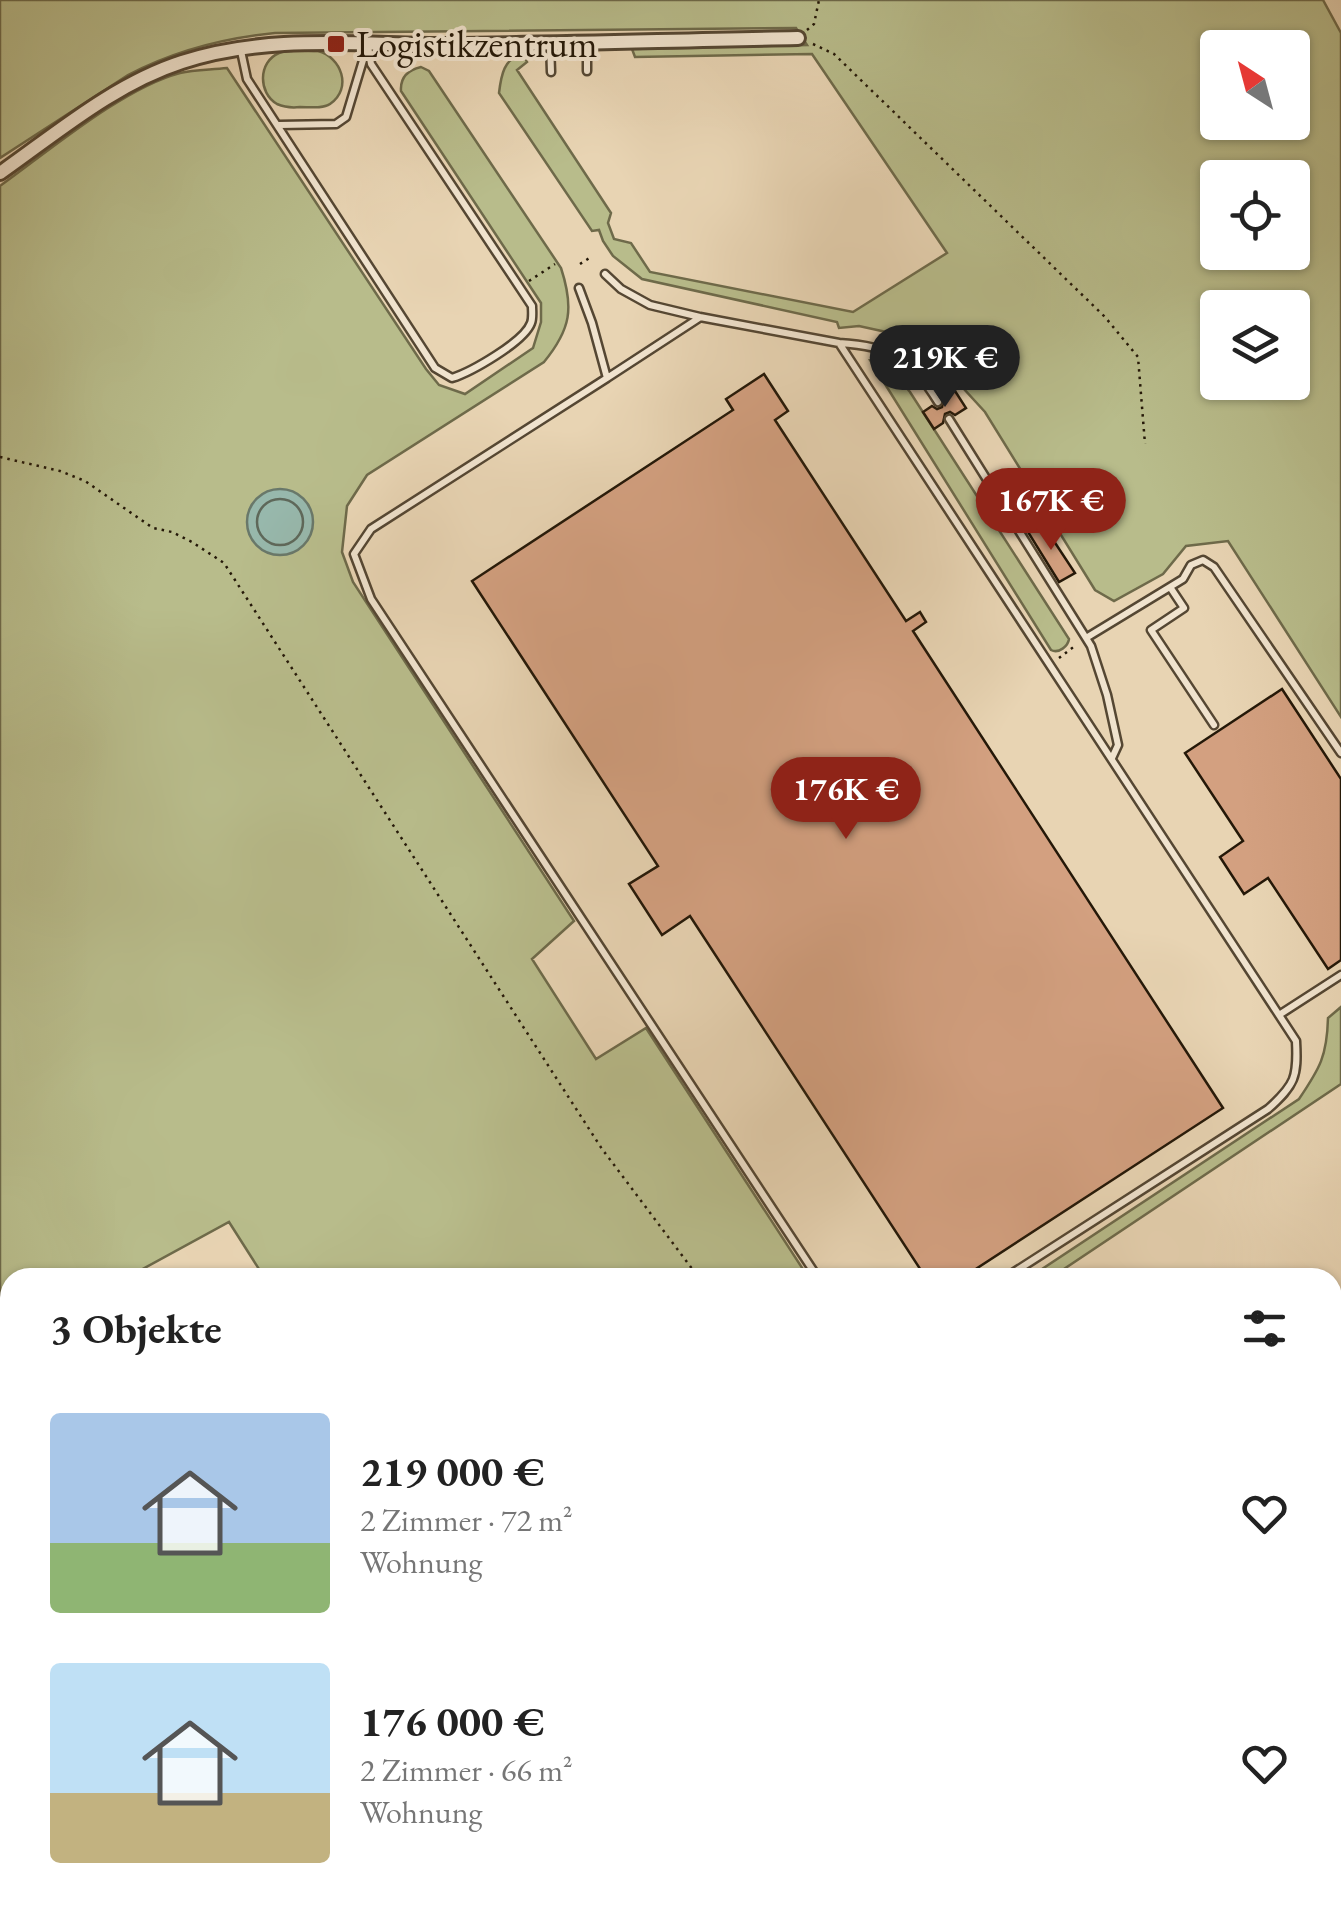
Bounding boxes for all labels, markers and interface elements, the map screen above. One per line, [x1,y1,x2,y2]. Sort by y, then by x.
place label: Logistikzentrum [356,19,598,68]
north arrow [1200,30,1310,140]
map controls [1200,30,1310,400]
marker: Logistikzentrum [325,33,347,55]
button: locate [1200,160,1310,270]
button: layers [1200,290,1310,400]
pin: 219K € [864,325,1026,410]
text: 219K € [892,336,998,378]
pin: 167K € [970,468,1132,553]
text: 167K € [998,479,1104,521]
pin: 176K € [765,757,927,842]
text: 176K € [793,768,899,810]
text: 3 Objekte [50,1301,222,1356]
icon: filters [1237,1301,1292,1356]
text: 219 000 € [360,1444,544,1499]
icon: home [130,1453,250,1573]
icon: heart [1237,1486,1292,1541]
text: 2 Zimmer · 72 m² [360,1499,573,1541]
text: Wohnung [360,1541,483,1583]
text: 176 000 € [360,1694,544,1749]
icon: home [130,1703,250,1823]
icon: heart [1237,1736,1292,1791]
text: 2 Zimmer · 66 m² [360,1749,573,1791]
text: Wohnung [360,1791,483,1833]

